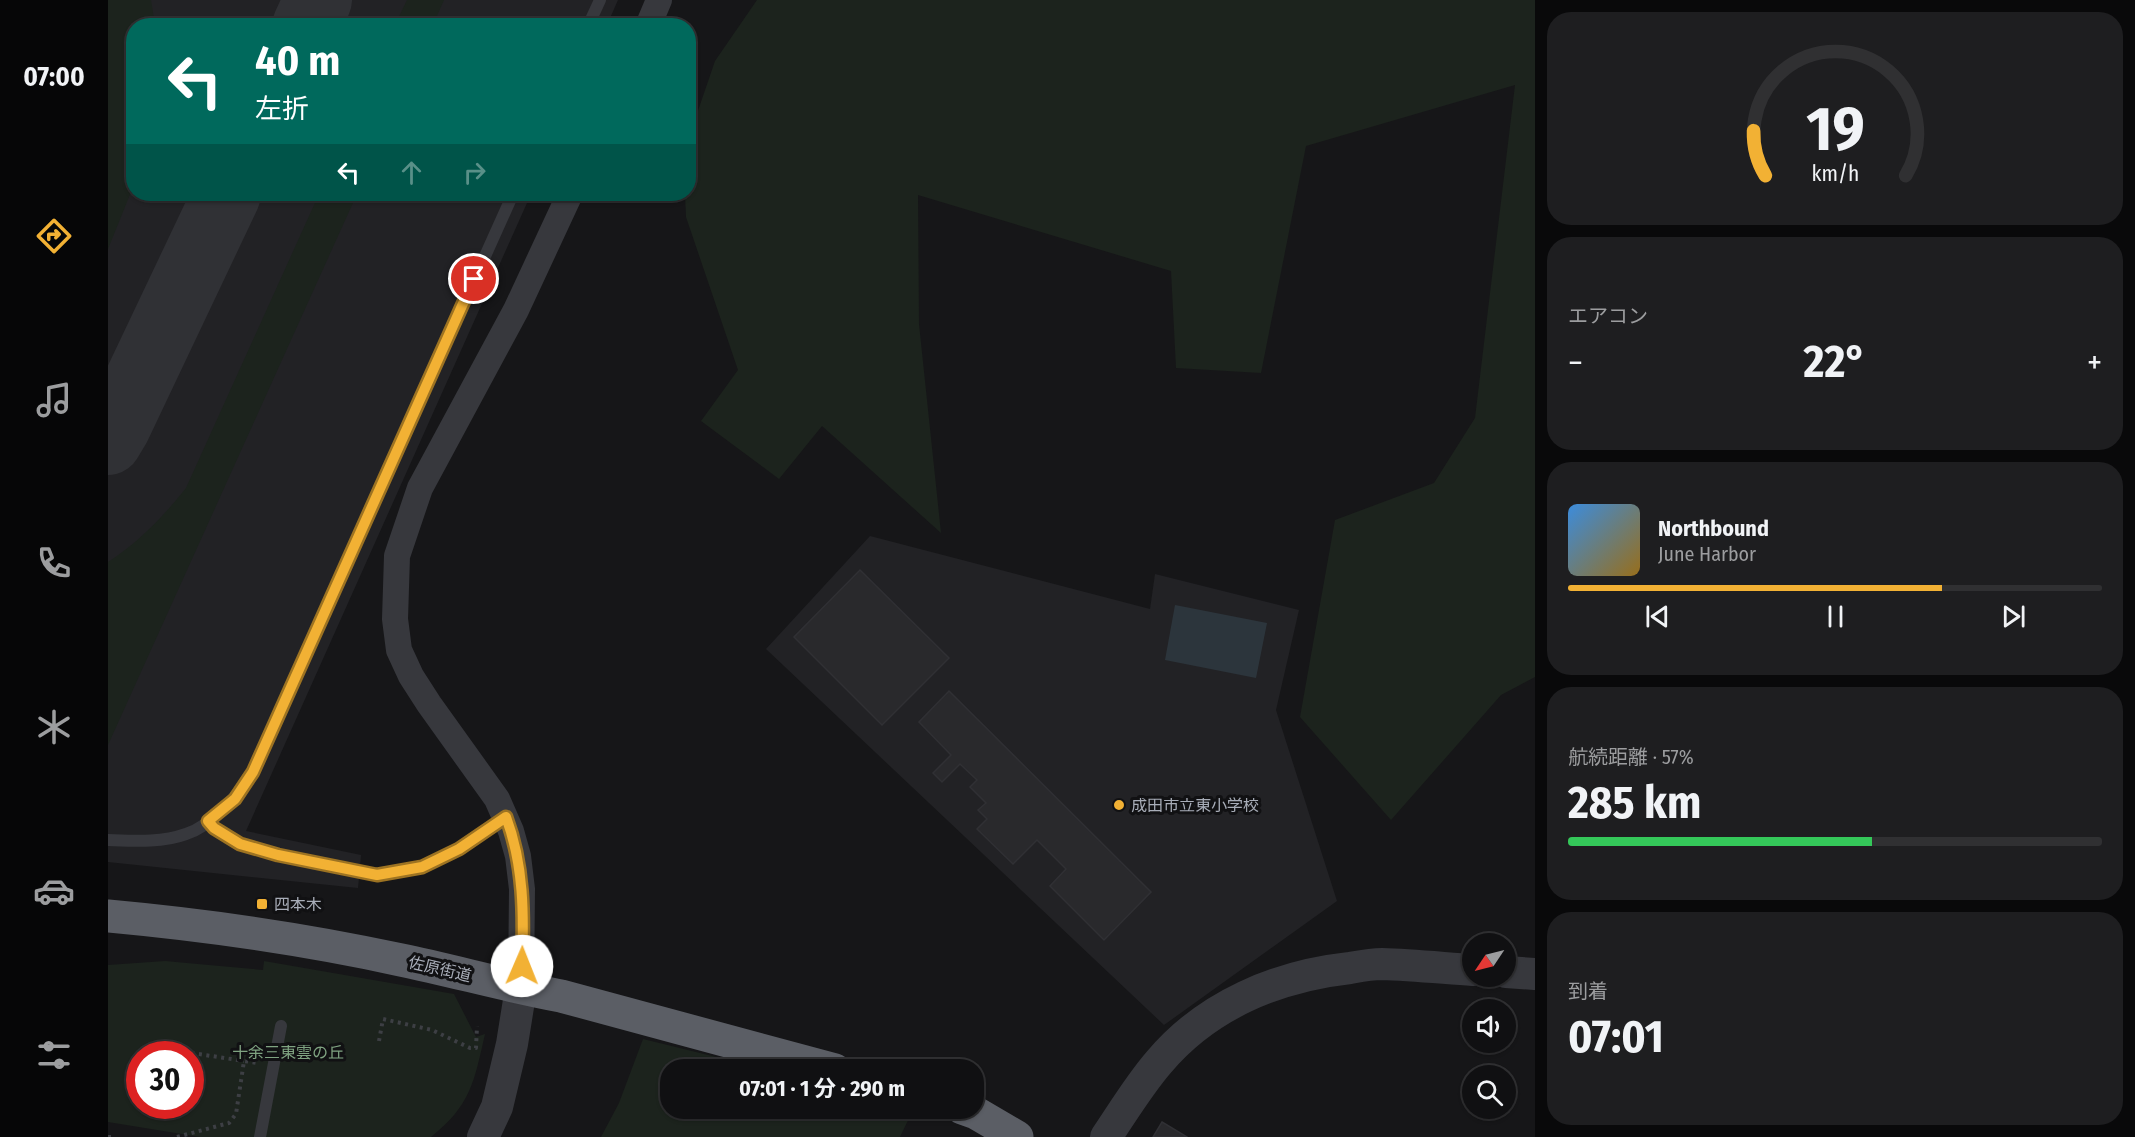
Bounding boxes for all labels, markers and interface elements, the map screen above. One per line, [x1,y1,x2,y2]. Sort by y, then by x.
text: 40 m [255,36,340,86]
icon: left [156,42,234,120]
text: 07:00 [23,61,85,93]
text: 19 [1806,92,1864,167]
text: 左折 [255,93,309,125]
icon: left [332,156,365,189]
icon: ahead [395,156,428,189]
icon: right [458,156,491,189]
text: km/h [1811,161,1859,187]
icon: directions [33,215,75,257]
pin [448,253,499,304]
icon: arrive [457,262,490,295]
text: エアコン [1568,304,1648,328]
text: 22° [1804,335,1866,389]
text: − [1568,343,1583,383]
text: + [2087,343,2102,383]
icon: music [33,379,75,421]
text: Northbound [1658,515,1769,542]
icon: phone [33,542,75,584]
text: June Harbor [1658,542,1756,566]
icon: previous [1641,600,1674,633]
icon: pause [1819,600,1852,633]
icon: next [1997,600,2030,633]
icon: climate [33,706,75,748]
text: 航続距離 · 57% [1568,745,1694,769]
text: 285 km [1568,776,1701,830]
place label: 成田市立東小学校 [1131,796,1259,815]
marker: 成田市立東小学校 [1112,798,1126,812]
icon: car [33,870,75,912]
place label: 四本木 [274,895,322,914]
marker: 四本木 [255,897,269,911]
north arrow [1462,933,1516,987]
map controls [1462,933,1516,1119]
position arrow [490,934,554,998]
street label: 佐原街道 [407,953,473,985]
text: 到着 [1568,979,1608,1003]
button: sound [1462,999,1516,1053]
text: 07:01 [1568,1010,1664,1064]
icon: filters [33,1034,75,1076]
speed limit sign: 30 [126,1041,204,1119]
park label: 十余三東雲の丘 [232,1043,344,1062]
button: search [1462,1065,1516,1119]
text: 07:01 · 1 分 · 290 m [739,1075,905,1102]

